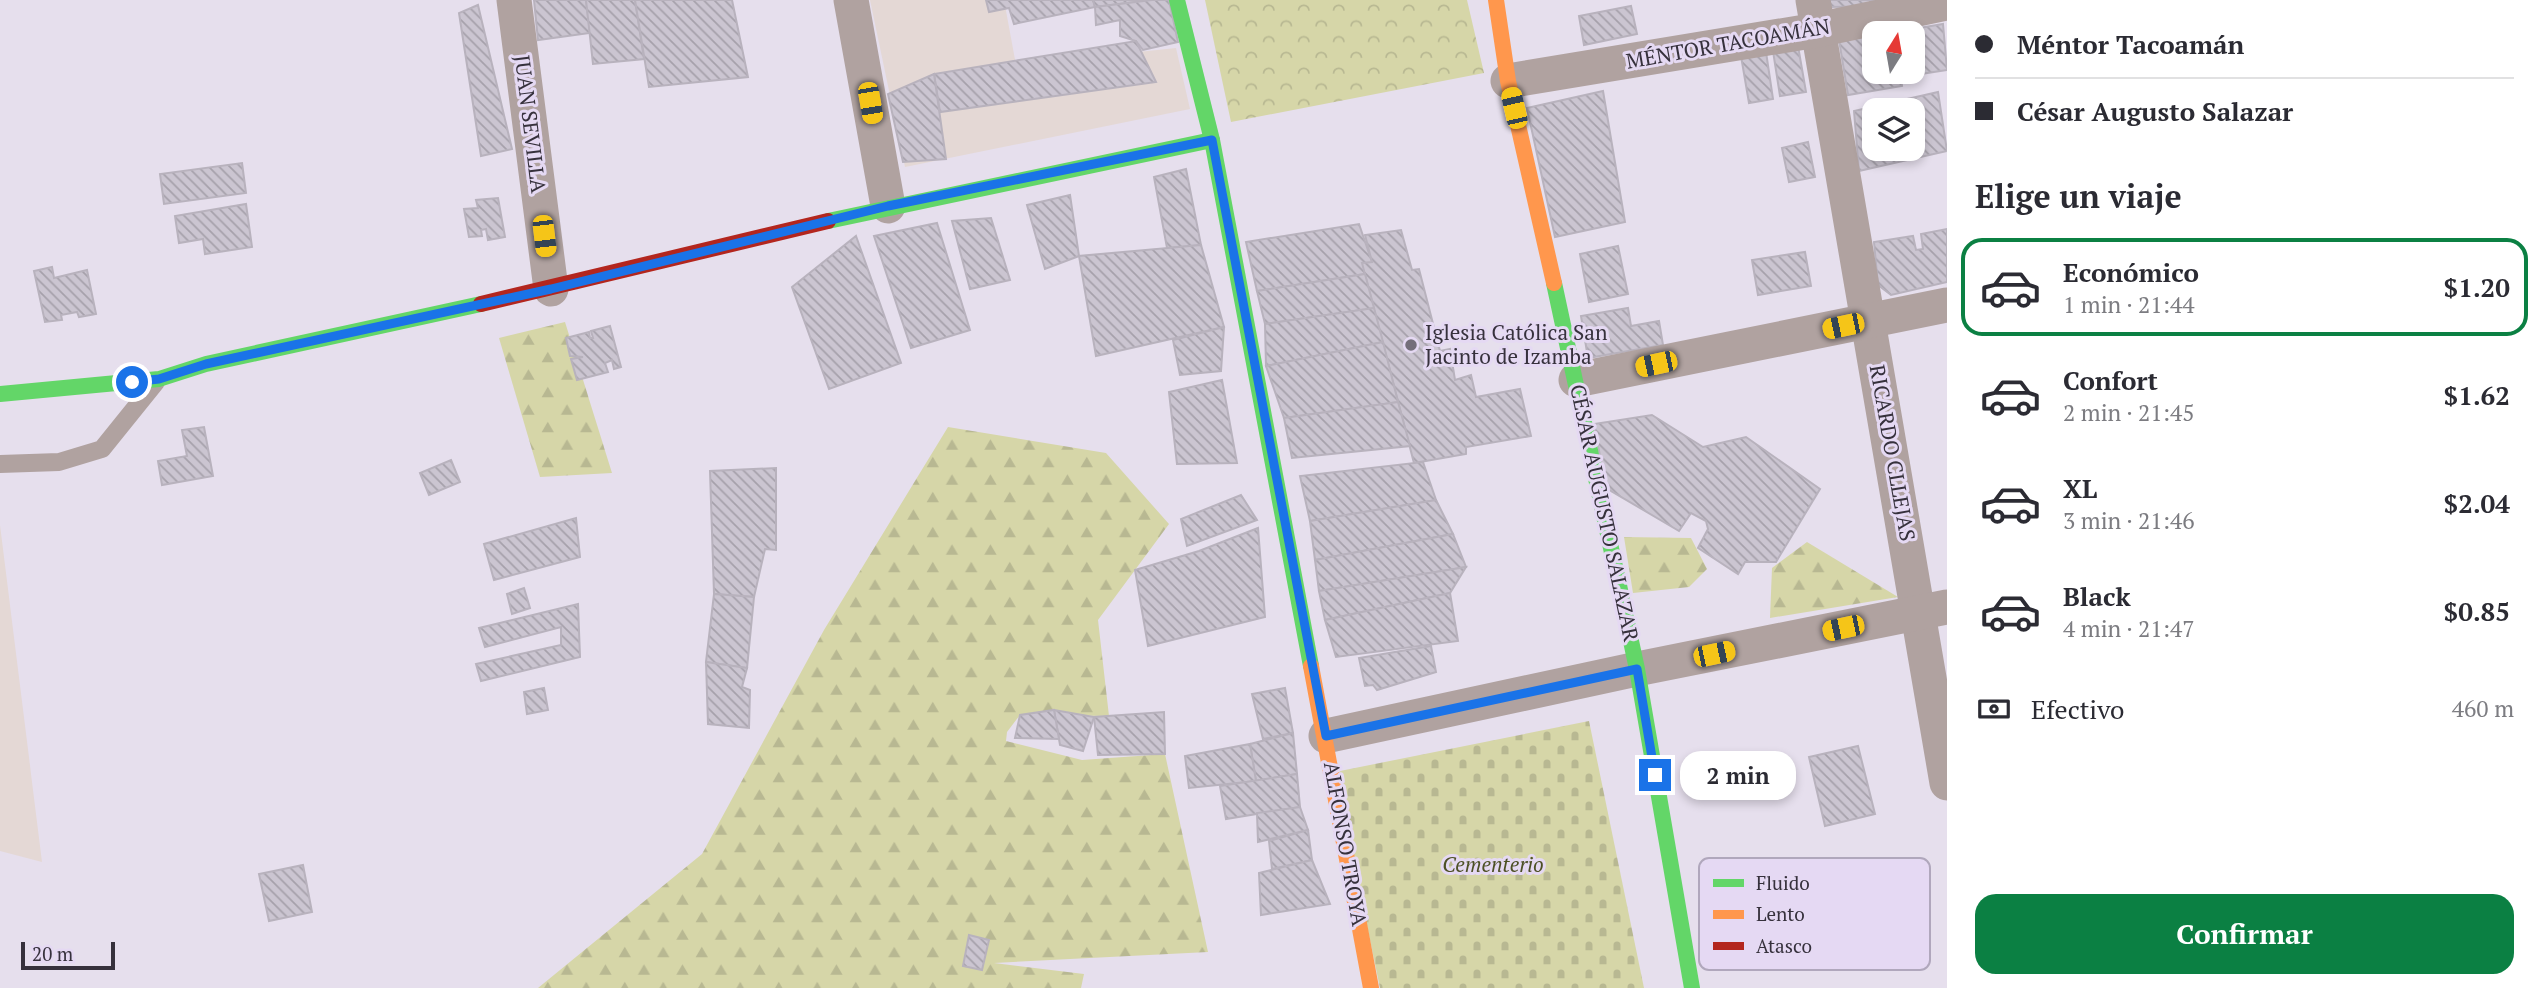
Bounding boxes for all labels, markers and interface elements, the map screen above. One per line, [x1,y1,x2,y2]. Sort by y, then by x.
street label: MÉNTOR TACOAMÁN [1624,11,1832,75]
north arrow [1862,21,1925,84]
map controls [1862,21,1925,161]
text: Méntor Tacoamán [2017,27,2244,61]
street label: JUAN SEVILLA [509,53,553,195]
car [857,80,884,126]
car [1500,85,1529,131]
text: César Augusto Salazar [2017,94,2293,128]
button: layers [1862,98,1925,161]
text: Elige un viaje [1975,175,2182,217]
car [532,214,557,258]
text: Económico [2063,255,2199,289]
icon: car [1979,256,2042,319]
text: $1.20 [2444,270,2510,304]
text: 1 min · 21:44 [2063,289,2195,320]
car [1821,311,1866,341]
place label: Iglesia Católica San Jacinto de Izamba [1425,318,1608,370]
marker: Iglesia Católica San Jacinto de Izamba [1403,337,1419,353]
car [1634,349,1679,379]
street label: RICARDO CLLEJAS [1864,362,1922,543]
text: Confort [2063,363,2158,397]
icon: car [1979,364,2042,427]
route start [116,366,148,398]
text: $1.62 [2444,378,2510,412]
street label: CÉSAR AUGUSTO SALAZAR [1564,382,1646,644]
text: 2 min · 21:45 [2063,397,2195,428]
text: XL [2063,471,2097,505]
icon: car [1979,472,2042,535]
text: $2.04 [2444,486,2510,520]
text: 3 min · 21:46 [2063,505,2195,536]
text: Black [2063,579,2131,613]
icon: car [1979,580,2042,643]
text: $0.85 [2444,594,2510,628]
car [1821,613,1866,643]
text: 4 min · 21:47 [2063,613,2195,644]
car [1692,639,1737,669]
icon: cash [1975,690,2013,728]
text: Efectivo [2031,692,2124,726]
text: 460 m [2452,693,2514,724]
callout: 2 min [1680,750,1795,800]
street label: ALFONSO TROYA [1318,759,1374,929]
route end [1639,759,1671,791]
text: 2 min [1707,760,1769,791]
park label: Cementerio [1442,850,1544,878]
legend [1699,858,1930,970]
text: Fluido [1756,870,1810,895]
button: Confirmar [1975,894,2514,974]
text: Lento [1756,901,1805,926]
text: Atasco [1756,933,1812,958]
scale bar [21,939,116,971]
text: 20 m [32,941,73,966]

